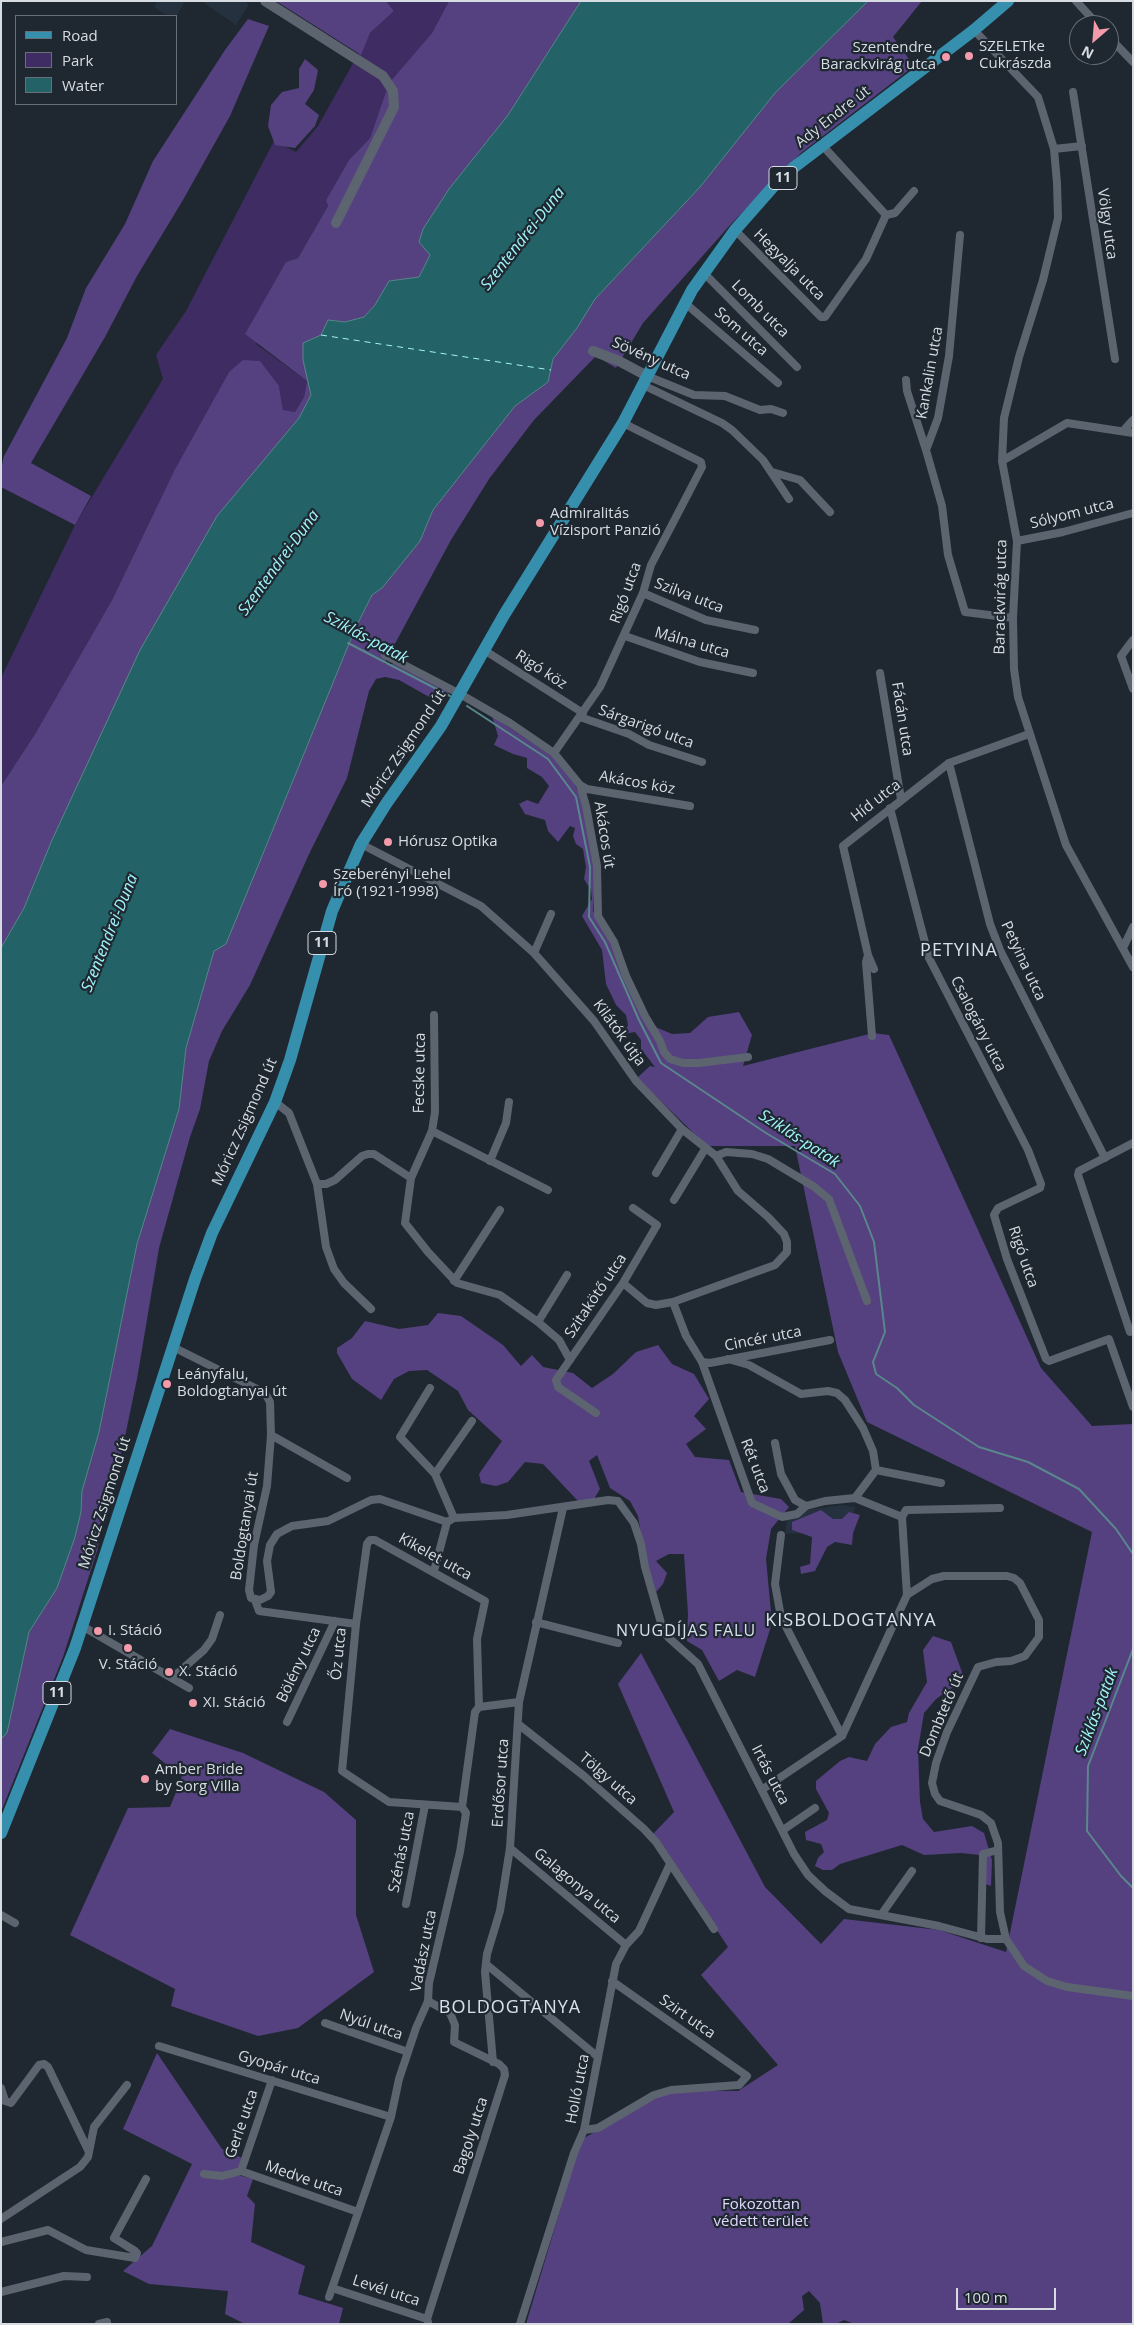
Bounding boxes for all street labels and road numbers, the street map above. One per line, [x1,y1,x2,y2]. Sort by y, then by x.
street label: Ady Endre út [792,82,874,152]
road number: 11 [769,167,797,190]
street label: Völgy utca [1093,187,1121,261]
street label: Hegyalja utca [750,226,828,304]
street label: Lomb utca [728,277,792,341]
street label: Som utca [711,304,771,360]
street label: Kankalin utca [913,325,947,421]
street label: Sövény utca [609,334,693,384]
street label: Sólyom utca [1028,495,1116,533]
street label: Barackvirág utca [991,539,1011,655]
street label: Rigó utca [607,560,645,626]
street label: Szilva utca [652,575,726,617]
street label: Málna utca [652,624,732,662]
street label: Rigó köz [512,647,570,693]
street label: Fácán utca [887,681,917,757]
street label: Móricz Zsigmond út [358,687,450,811]
street label: Sárgarigó utca [596,701,696,753]
street label: Akácos köz [598,767,676,799]
street label: Híd utca [848,776,904,826]
street label: Akácos út [590,800,618,870]
street label: Petyina utca [997,918,1049,1004]
road number: 11 [308,931,336,954]
street label: Csalogány utca [946,973,1010,1075]
street label: Kilátók útja [589,996,649,1070]
street label: Fecske utca [410,1032,430,1114]
street label: Móricz Zsigmond út [209,1055,281,1189]
street label: Rigó utca [1004,1224,1042,1290]
street label: Szitakötő utca [561,1250,631,1342]
street label: Cincér utca [723,1323,803,1355]
street label: Móricz Zsigmond út [75,1435,135,1571]
street label: Rét utca [736,1436,774,1496]
street label: Boldogtanyai út [228,1470,262,1582]
street label: Kikelet utca [395,1530,475,1584]
street label: Bölény utca [273,1624,325,1706]
street label: Őz utca [327,1627,351,1681]
street label: Dombtető út [916,1670,968,1760]
road number: 11 [43,1682,71,1705]
street label: Erdősor utca [489,1738,513,1828]
street label: Irtás utca [747,1742,793,1808]
street label: Tölgy utca [575,1749,641,1809]
street label: Szénás utca [385,1810,419,1894]
street label: Galagonya utca [530,1845,624,1927]
street label: Vadász utca [407,1909,441,1993]
street label: Szirt utca [655,1991,719,2043]
street label: Nyúl utca [337,2006,405,2044]
street label: Gyopár utca [236,2047,322,2089]
street label: Holló utca [562,2053,594,2125]
street label: Gerle utca [222,2087,262,2161]
street label: Bagoly utca [450,2095,492,2177]
street label: Medve utca [263,2157,345,2201]
street label: Levél utca [350,2272,422,2310]

